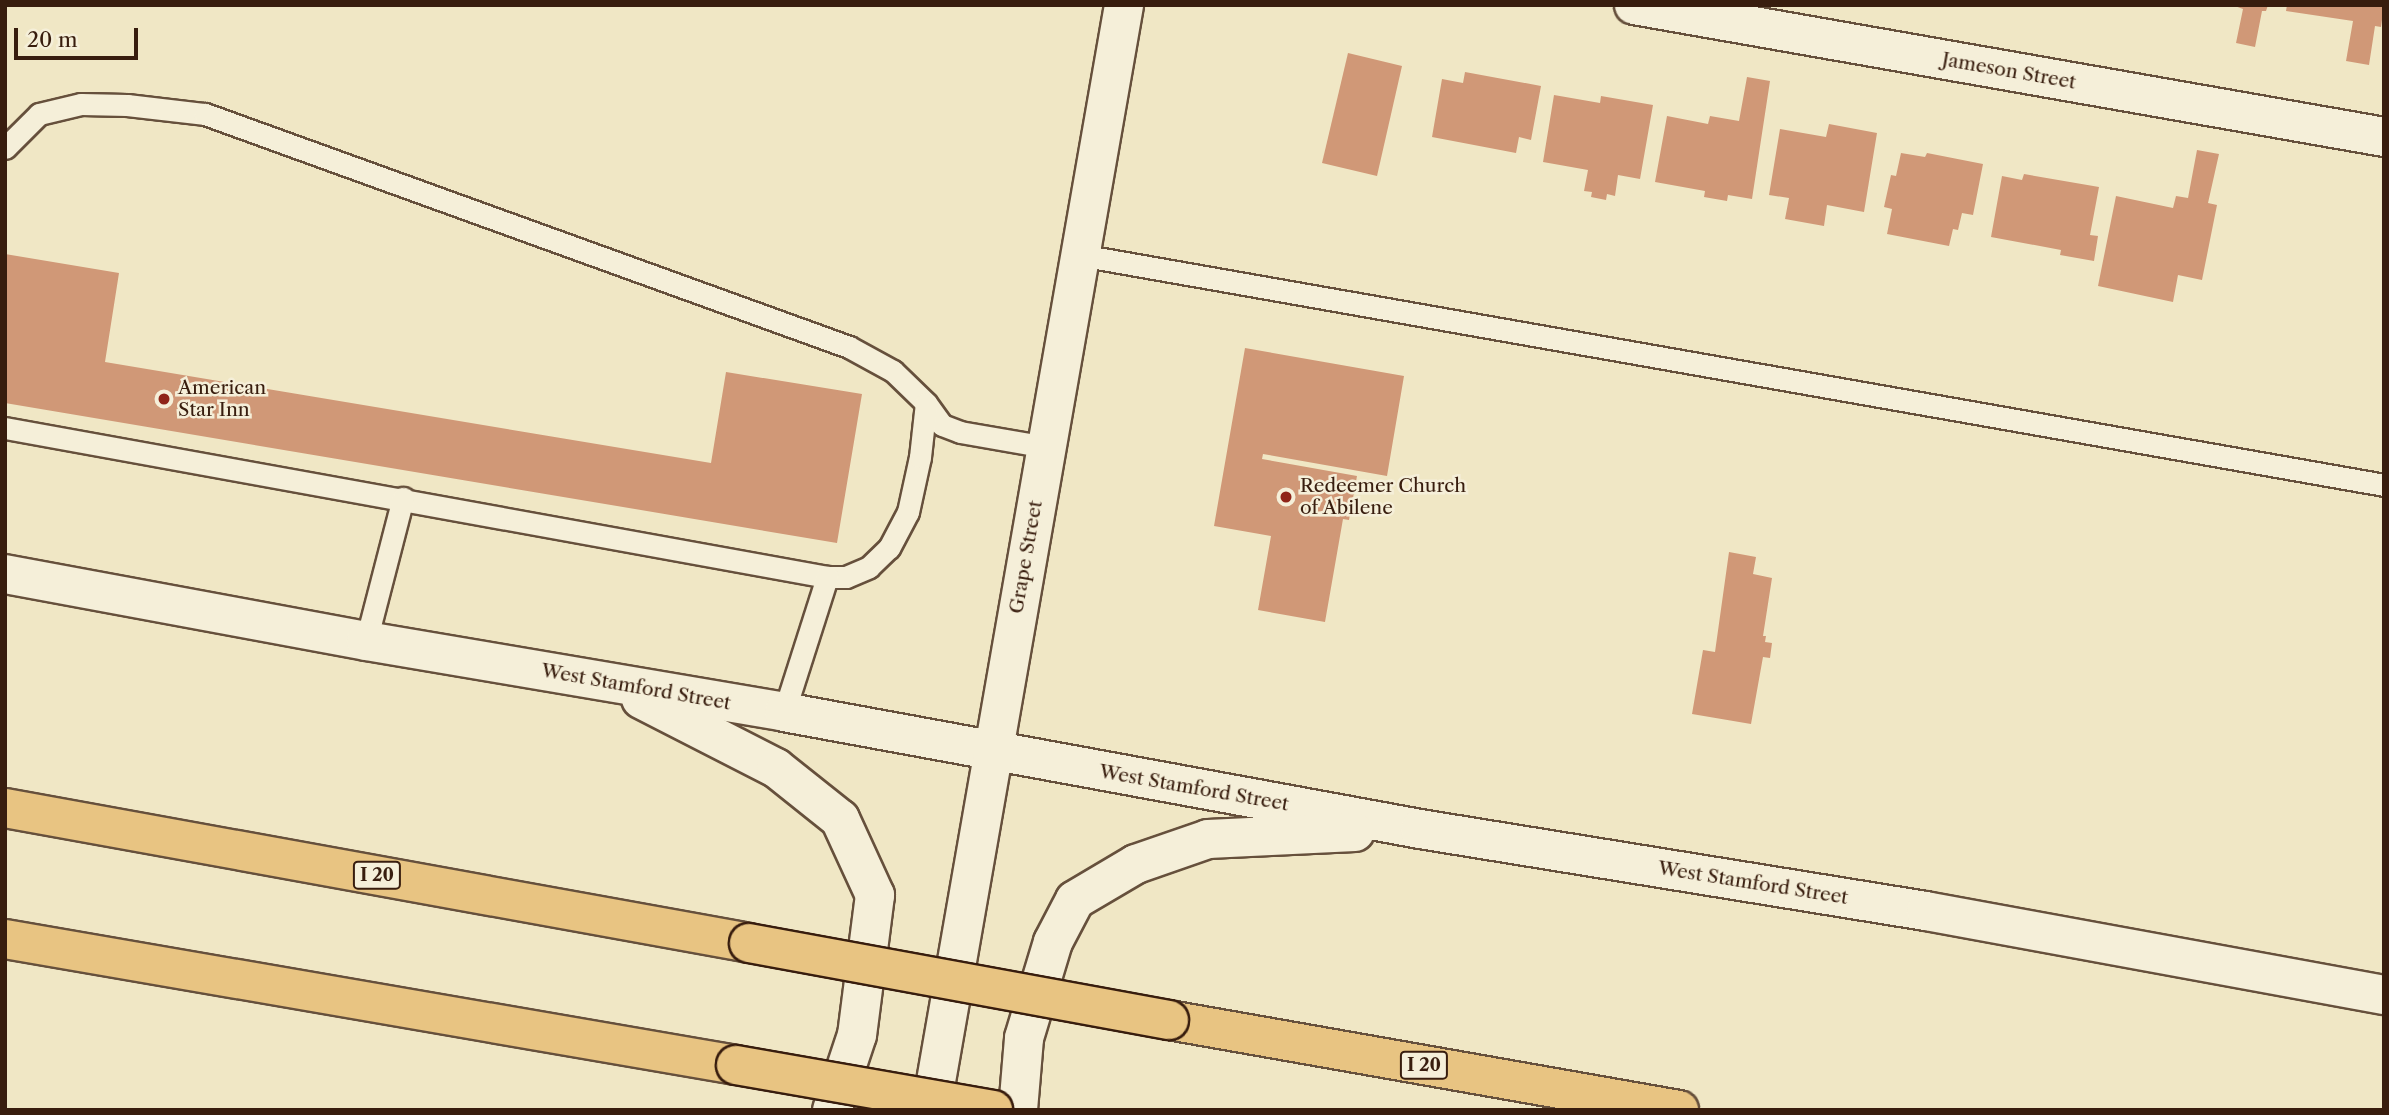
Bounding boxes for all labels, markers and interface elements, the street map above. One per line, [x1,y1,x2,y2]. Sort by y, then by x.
scale bar [18,14,142,58]
text: 20 m [27,27,78,52]
street label: Jameson Street [1940,48,2078,94]
place label: American Star Inn [178,377,266,421]
marker: American Star Inn [156,391,172,407]
place label: Redeemer Church of Abilene [1300,475,1467,519]
marker: Redeemer Church of Abilene [1278,489,1294,505]
street label: Grape Street [1005,499,1047,615]
street label: West Stamford Street [539,659,733,715]
street label: West Stamford Street [1097,760,1291,816]
street label: West Stamford Street [1656,857,1850,909]
road number: I 20 [352,860,402,890]
road number: I 20 [1400,1050,1448,1080]

